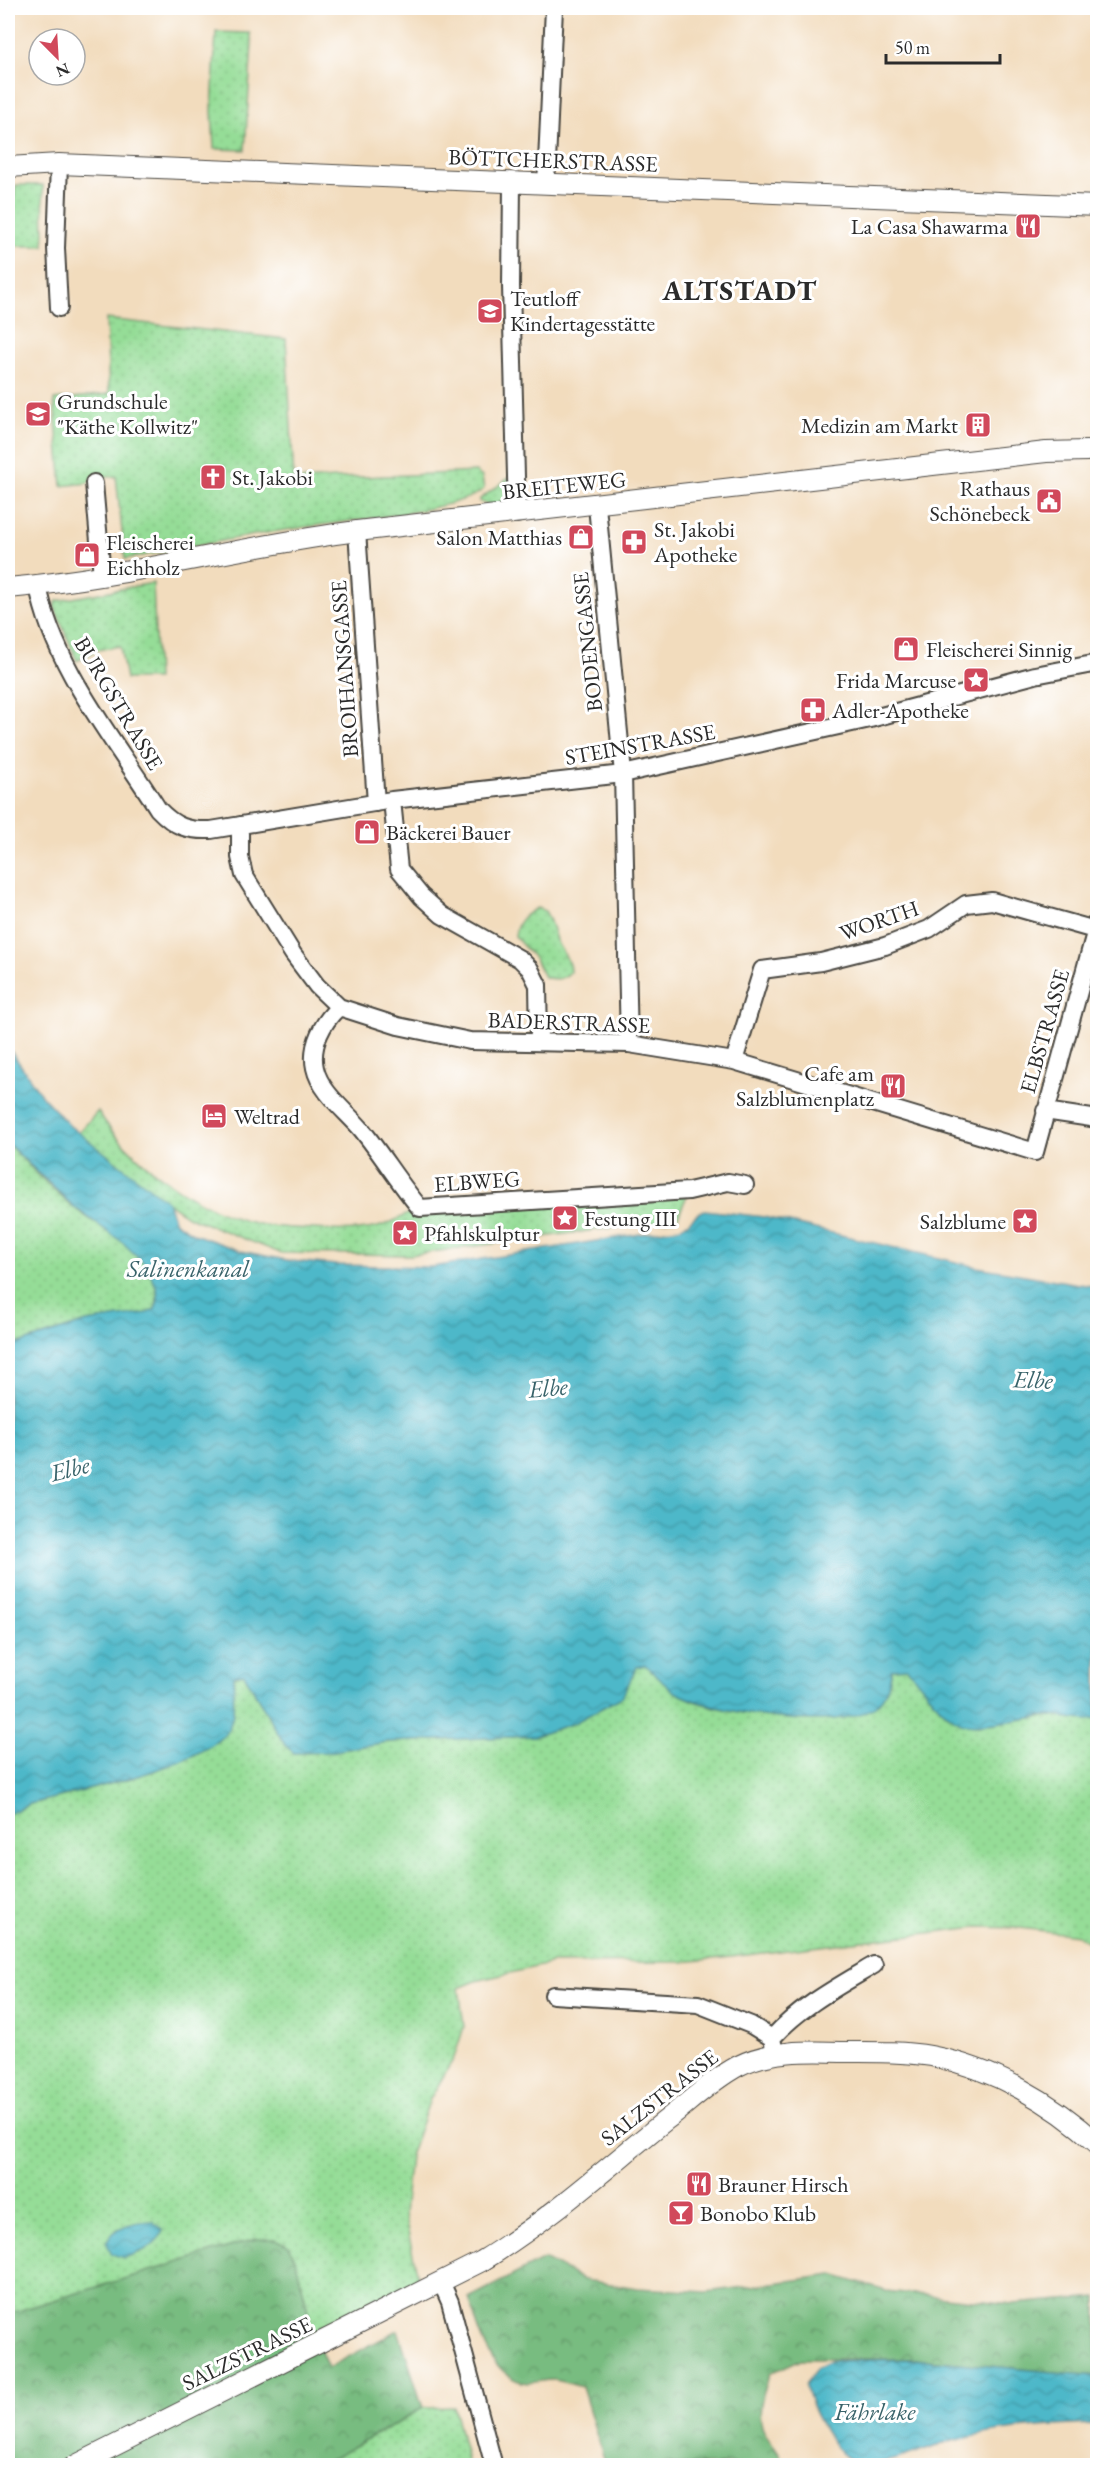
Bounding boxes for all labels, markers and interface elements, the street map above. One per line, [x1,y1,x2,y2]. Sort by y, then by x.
north arrow [27,27,87,87]
scale bar [886,27,1000,65]
text: 50 m [895,36,930,59]
text: N [53,58,73,82]
street label: BÖTTCHERSTRASSE [448,142,658,179]
restaurant icon: La Casa Shawarma [1013,211,1043,241]
place label: La Casa Shawarma [851,212,1008,241]
district label: ALTSTADT [661,272,818,308]
place label: Teutloff Kindertagesstätte [510,284,656,338]
school or university icon: Teutloff Kindertagesstätte [475,296,505,326]
place label: Grundschule "Käthe Kollwitz" [57,387,198,441]
school or university icon: Grundschule "Käthe Kollwitz" [23,399,53,429]
building icon: Medizin am Markt [963,410,993,440]
place label: Medizin am Markt [801,411,958,440]
church icon: St. Jakobi [198,462,228,492]
place label: St. Jakobi [232,463,313,492]
street label: BREITEWEG [501,465,627,506]
place label: Rathaus Schönebeck [929,474,1031,528]
public building icon: Rathaus Schönebeck [1034,486,1064,516]
place label: St. Jakobi Apotheke [653,515,738,569]
shop icon: Salon Matthias [566,522,596,552]
place label: Salon Matthias [436,523,562,552]
pharmacy icon: St. Jakobi Apotheke [619,527,649,557]
place label: Fleischerei Eichholz [106,528,194,582]
shop icon: Fleischerei Eichholz [72,540,102,570]
street label: BODENGASSE [566,571,609,713]
street label: BROIHANSGASSE [324,579,365,759]
street label: BURGSTRASSE [67,631,170,775]
shop icon: Fleischerei Sinnig [891,634,921,664]
place label: Fleischerei Sinnig [926,635,1072,664]
place icon: Frida Marcuse [961,665,991,695]
place label: Frida Marcuse [836,666,956,695]
pharmacy icon: Adler-Apotheke [798,695,828,725]
place label: Adler-Apotheke [831,696,969,725]
street label: STEINSTRASSE [563,717,717,772]
shop icon: Bäckerei Bauer [352,817,382,847]
place label: Bäckerei Bauer [386,818,511,847]
street label: WORTH [836,893,923,948]
street label: ELBSTRASSE [1013,966,1076,1097]
street label: BADERSTRASSE [487,1005,651,1040]
place label: Cafe am Salzblumenplatz [736,1059,875,1113]
restaurant icon: Cafe am Salzblumenplatz [878,1071,908,1101]
hotel icon: Weltrad [199,1101,229,1131]
place label: Weltrad [234,1102,301,1131]
street label: ELBWEG [433,1164,521,1199]
place icon: Festung III [550,1203,580,1233]
place label: Festung III [584,1204,677,1233]
place icon: Salzblume [1010,1206,1040,1236]
place label: Salzblume [920,1207,1006,1236]
place icon: Pfahlskulptur [390,1218,420,1248]
place label: Pfahlskulptur [424,1219,540,1248]
water label: Salinenkanal [126,1253,250,1284]
water label: Elbe [1012,1363,1054,1396]
water label: Elbe [526,1370,570,1405]
water label: Elbe [46,1449,93,1489]
street label: SALZSTRASSE [595,2043,724,2152]
restaurant icon: Brauner Hirsch [684,2169,714,2199]
place label: Brauner Hirsch [718,2170,849,2199]
bar icon: Bonobo Klub [666,2198,696,2228]
place label: Bonobo Klub [700,2199,816,2228]
street label: SALZSTRASSE [177,2309,317,2397]
water label: Fährlake [834,2396,916,2427]

